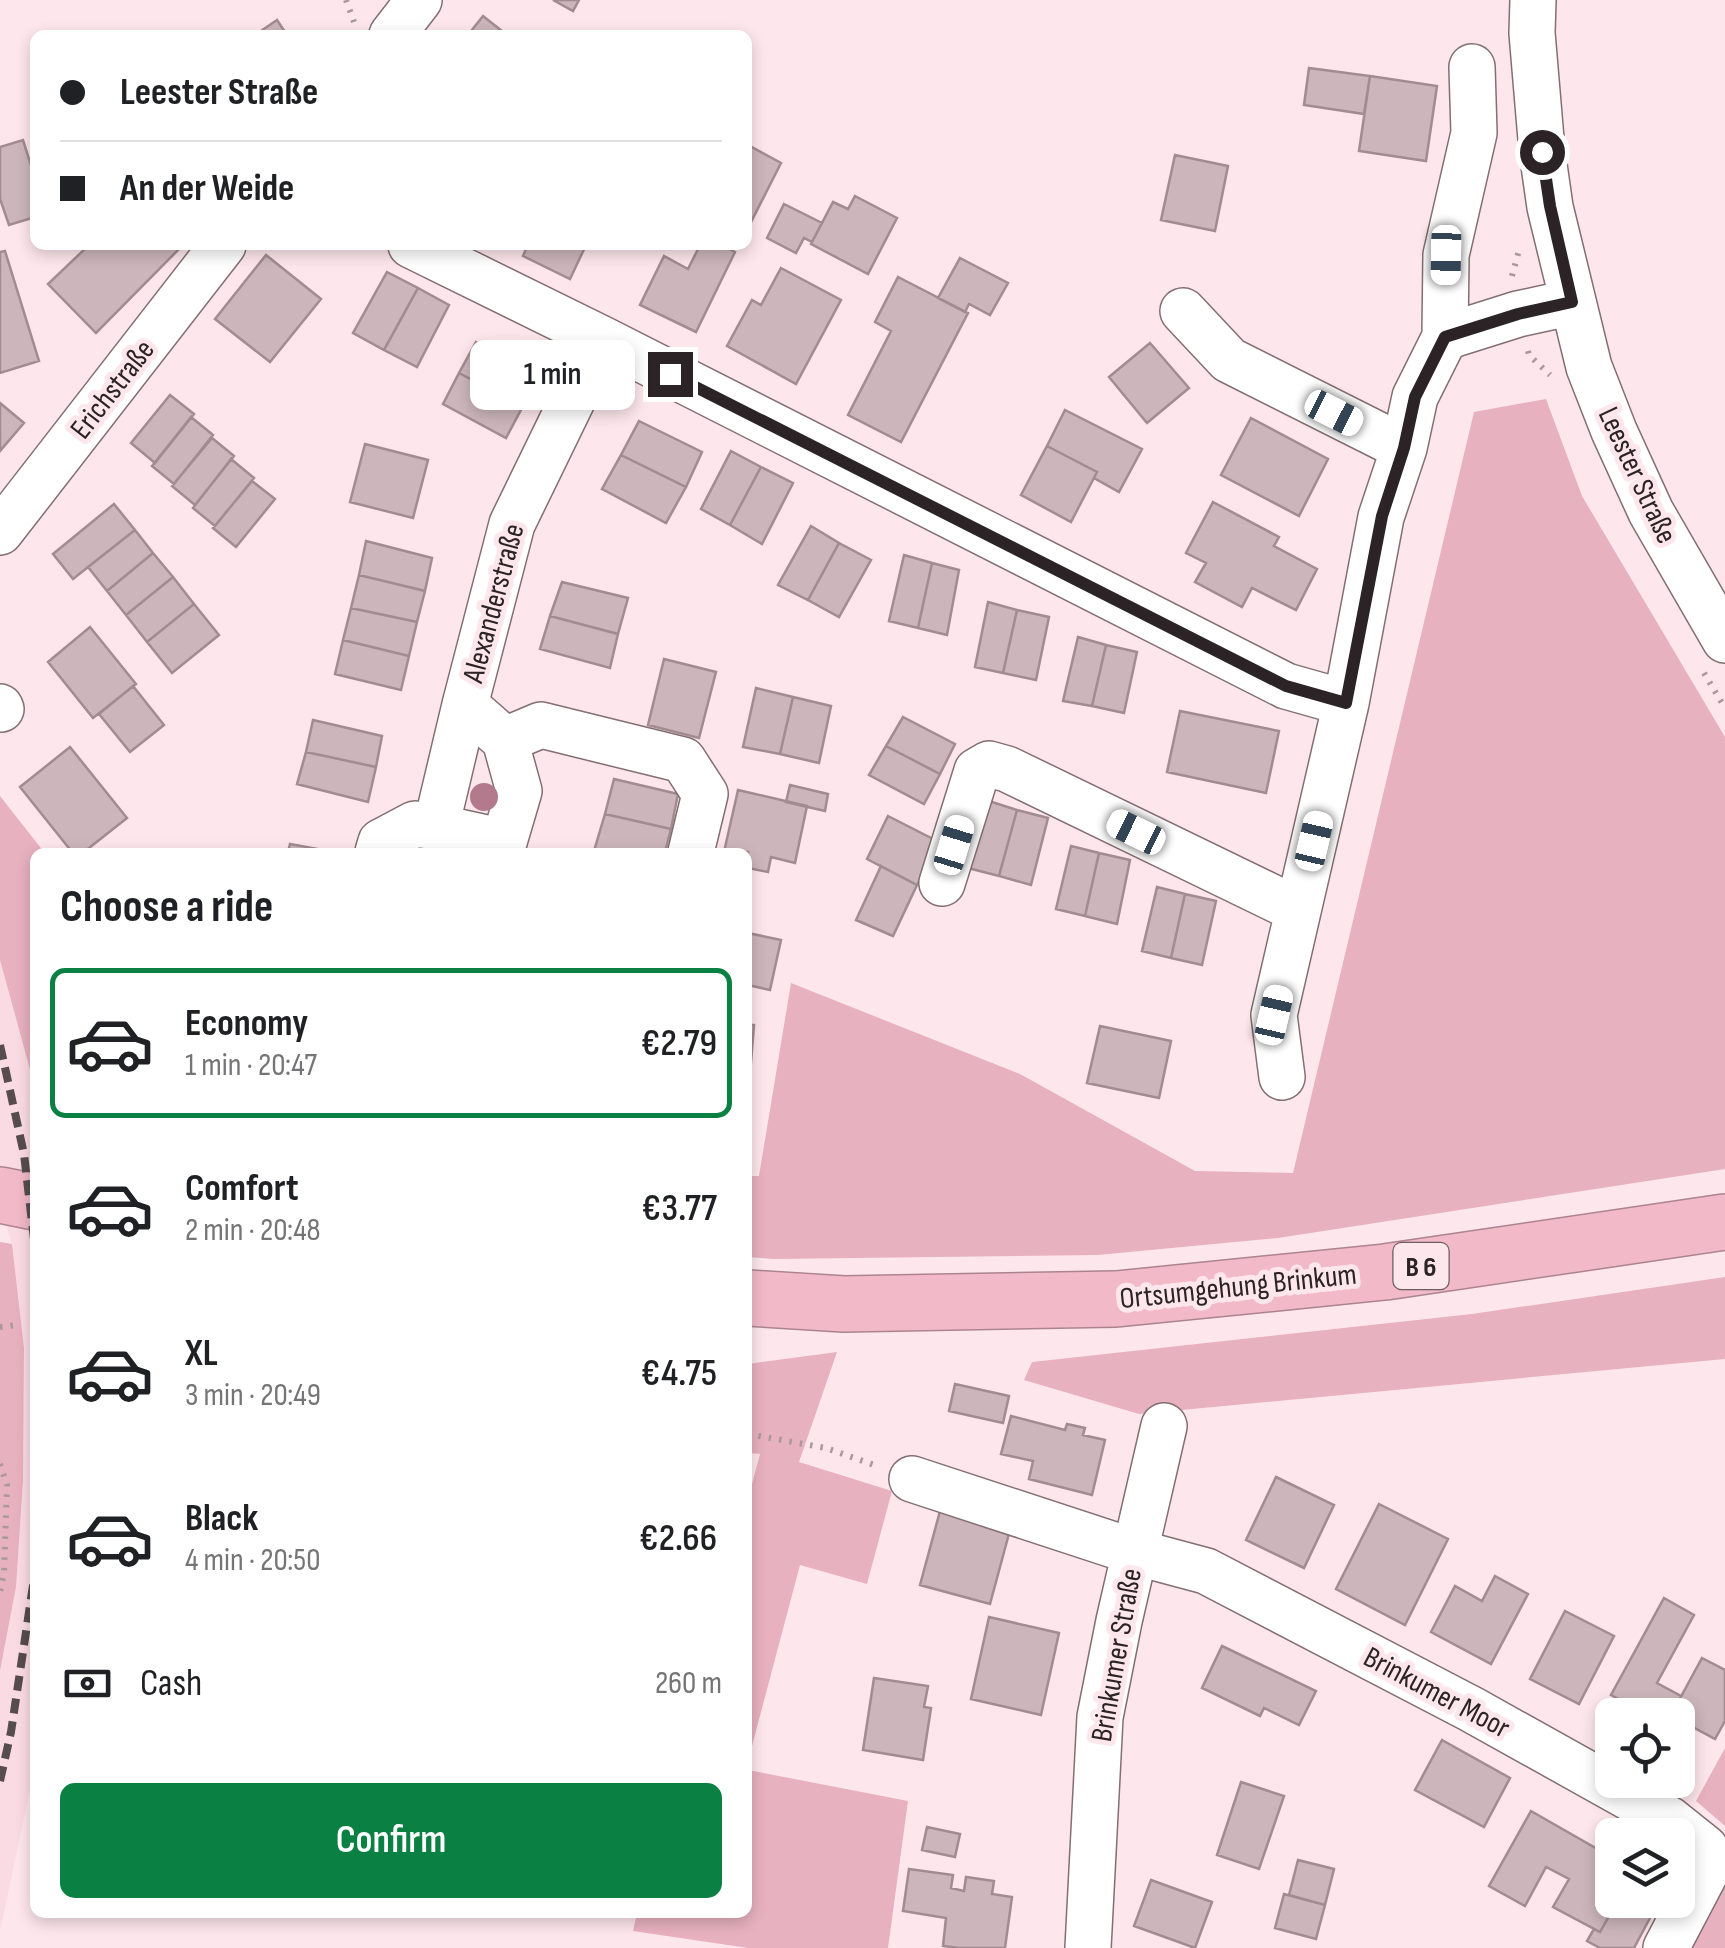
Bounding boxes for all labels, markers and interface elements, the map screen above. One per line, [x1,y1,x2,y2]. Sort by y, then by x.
text: Leester Straße [120,70,318,115]
route start [1520,130,1565,175]
text: An der Weide [120,166,294,211]
car [1430,225,1462,285]
street label: Erichstraße [63,333,163,446]
callout: 1 min [470,339,635,409]
route end [648,352,693,397]
text: 1 min [523,355,582,394]
car [1300,386,1368,440]
street label: Leester Straße [1590,401,1684,549]
street label: Alexanderstraße [455,520,532,688]
car [1102,805,1170,859]
car [1293,808,1335,874]
car [931,812,977,878]
text: Choose a ride [60,880,273,935]
car [1253,982,1295,1048]
icon: car [65,998,155,1088]
text: Economy [185,1001,308,1046]
text: €2.79 [641,1021,717,1066]
text: 1 min · 20:47 [185,1046,317,1085]
icon: car [65,1163,155,1253]
text: Comfort [185,1166,299,1211]
text: €3.77 [642,1186,717,1231]
text: 2 min · 20:48 [185,1211,321,1250]
road number: B 6 [1394,1243,1448,1289]
street label: Ortsumgehung Brinkum [1118,1257,1358,1317]
icon: car [65,1328,155,1418]
text: XL [185,1331,218,1376]
text: €4.75 [641,1351,717,1396]
text: 3 min · 20:49 [185,1376,321,1415]
icon: car [65,1493,155,1583]
text: Black [185,1496,258,1541]
text: €2.66 [639,1516,717,1561]
text: 4 min · 20:50 [185,1541,320,1580]
street label: Brinkumer Straße [1084,1566,1150,1745]
street label: Brinkumer Moor [1357,1639,1516,1747]
icon: cash [60,1656,115,1711]
text: Cash [140,1661,202,1706]
text: 260 m [655,1664,722,1703]
map controls [1595,1698,1695,1918]
button: locate [1595,1698,1695,1798]
button: Confirm [60,1783,722,1898]
button: layers [1595,1818,1695,1918]

